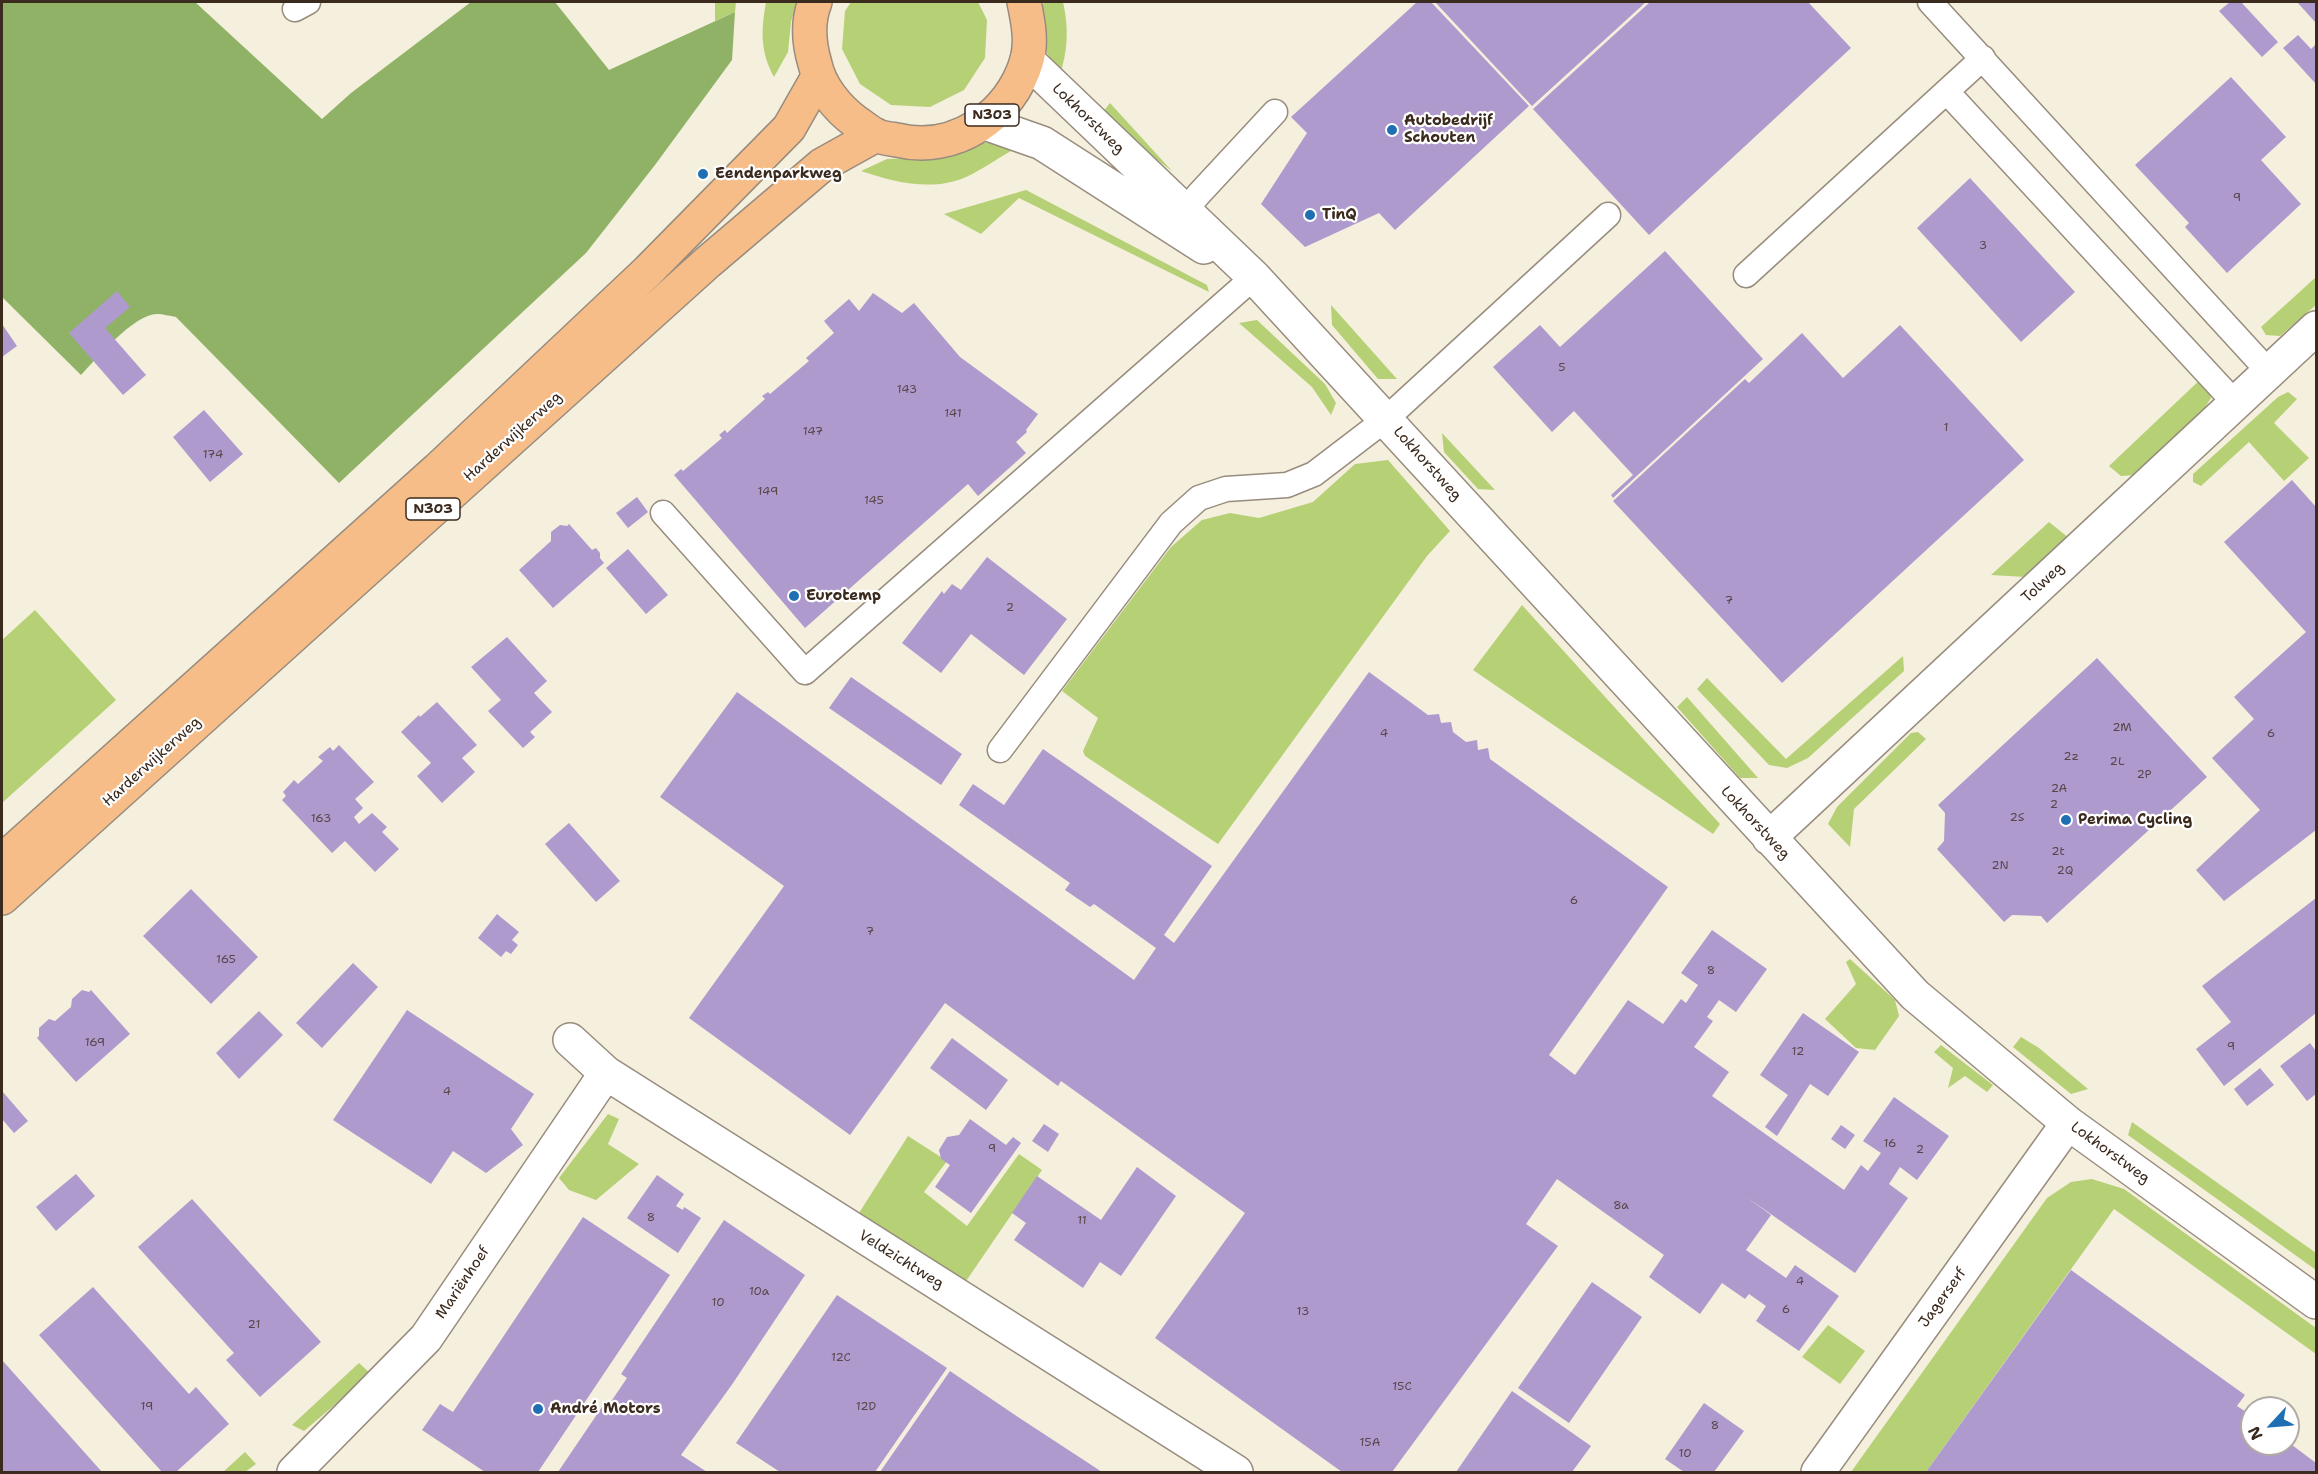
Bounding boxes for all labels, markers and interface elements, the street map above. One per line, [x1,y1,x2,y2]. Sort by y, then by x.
street label: Lokhorstweg [1048,80,1128,158]
road number: N303 [965,104,1019,126]
place label: Autobedrijf Schouten [1404,112,1493,147]
marker: Autobedrijf Schouten [1385,123,1399,137]
place label: Eendenparkweg [715,165,842,183]
marker: Eendenparkweg [696,167,710,181]
house number: 9 [2233,191,2241,205]
place label: TinQ [1322,206,1357,224]
marker: TinQ [1303,208,1317,222]
house number: 3 [1979,239,1987,253]
house number: 5 [1558,361,1566,375]
house number: 143 [897,383,917,397]
street label: Harderwijkerweg [460,388,566,486]
house number: 141 [944,407,962,421]
house number: 1 [1943,421,1949,435]
street label: Lokhorstweg [1389,423,1465,505]
house number: 147 [803,425,823,439]
house number: 174 [203,448,223,462]
house number: 149 [758,485,778,499]
house number: 145 [864,494,884,508]
road number: N303 [406,498,460,520]
street label: Tolweg [2018,559,2068,607]
place label: Eurotemp [806,587,881,605]
marker: Eurotemp [787,589,801,603]
house number: 7 [1725,594,1733,608]
house number: 2 [1006,601,1014,615]
street label: Harderwijkerweg [99,713,205,811]
house number: 2M [2112,721,2132,735]
house number: 4 [1380,727,1388,741]
house number: 6 [2267,727,2275,741]
house number: 2z [2063,750,2079,764]
house number: 2L [2109,755,2125,769]
house number: 2P [2136,768,2152,782]
house number: 2A [2051,782,2067,796]
street label: Lokhorstweg [1716,783,1794,863]
house number: 2 [2050,798,2058,812]
house number: 2S [2009,811,2025,825]
place label: Perima Cycling [2078,811,2192,829]
house number: 163 [311,812,331,826]
marker: Perima Cycling [2059,813,2073,827]
house number: 2t [2051,845,2065,859]
house number: 2N [1991,859,2009,873]
house number: 2Q [2056,864,2074,878]
house number: 6 [1570,894,1578,908]
house number: 7 [866,925,874,939]
house number: 165 [216,953,236,967]
house number: 8 [1707,964,1715,978]
house number: 169 [85,1036,105,1050]
house number: 9 [2227,1040,2235,1054]
house number: 12 [1792,1045,1804,1059]
house number: 4 [443,1085,451,1099]
street label: Lokhorstweg [2067,1118,2153,1188]
house number: 16 [1883,1137,1897,1151]
house number: 9 [988,1142,996,1156]
house number: 2 [1916,1143,1924,1157]
house number: 8a [1613,1199,1629,1213]
house number: 8 [647,1211,655,1225]
house number: 11 [1077,1214,1087,1228]
street label: Veldzichtweg [855,1227,947,1293]
street label: Mariënhoef [432,1243,494,1323]
street label: Jagerserf [1915,1265,1971,1331]
house number: 4 [1796,1275,1804,1289]
house number: 10a [749,1285,769,1299]
house number: 10 [711,1296,725,1310]
house number: 6 [1782,1303,1790,1317]
house number: 13 [1297,1305,1309,1319]
house number: 21 [248,1318,260,1332]
house number: 12C [831,1351,851,1365]
house number: 15C [1392,1380,1412,1394]
north arrow [2240,1396,2300,1456]
house number: 19 [141,1400,153,1414]
place label: André Motors [550,1400,661,1418]
house number: 12D [856,1400,876,1414]
marker: André Motors [531,1402,545,1416]
house number: 8 [1711,1419,1719,1433]
text: N [2243,1423,2267,1444]
house number: 15A [1360,1436,1380,1450]
house number: 10 [1678,1447,1692,1461]

